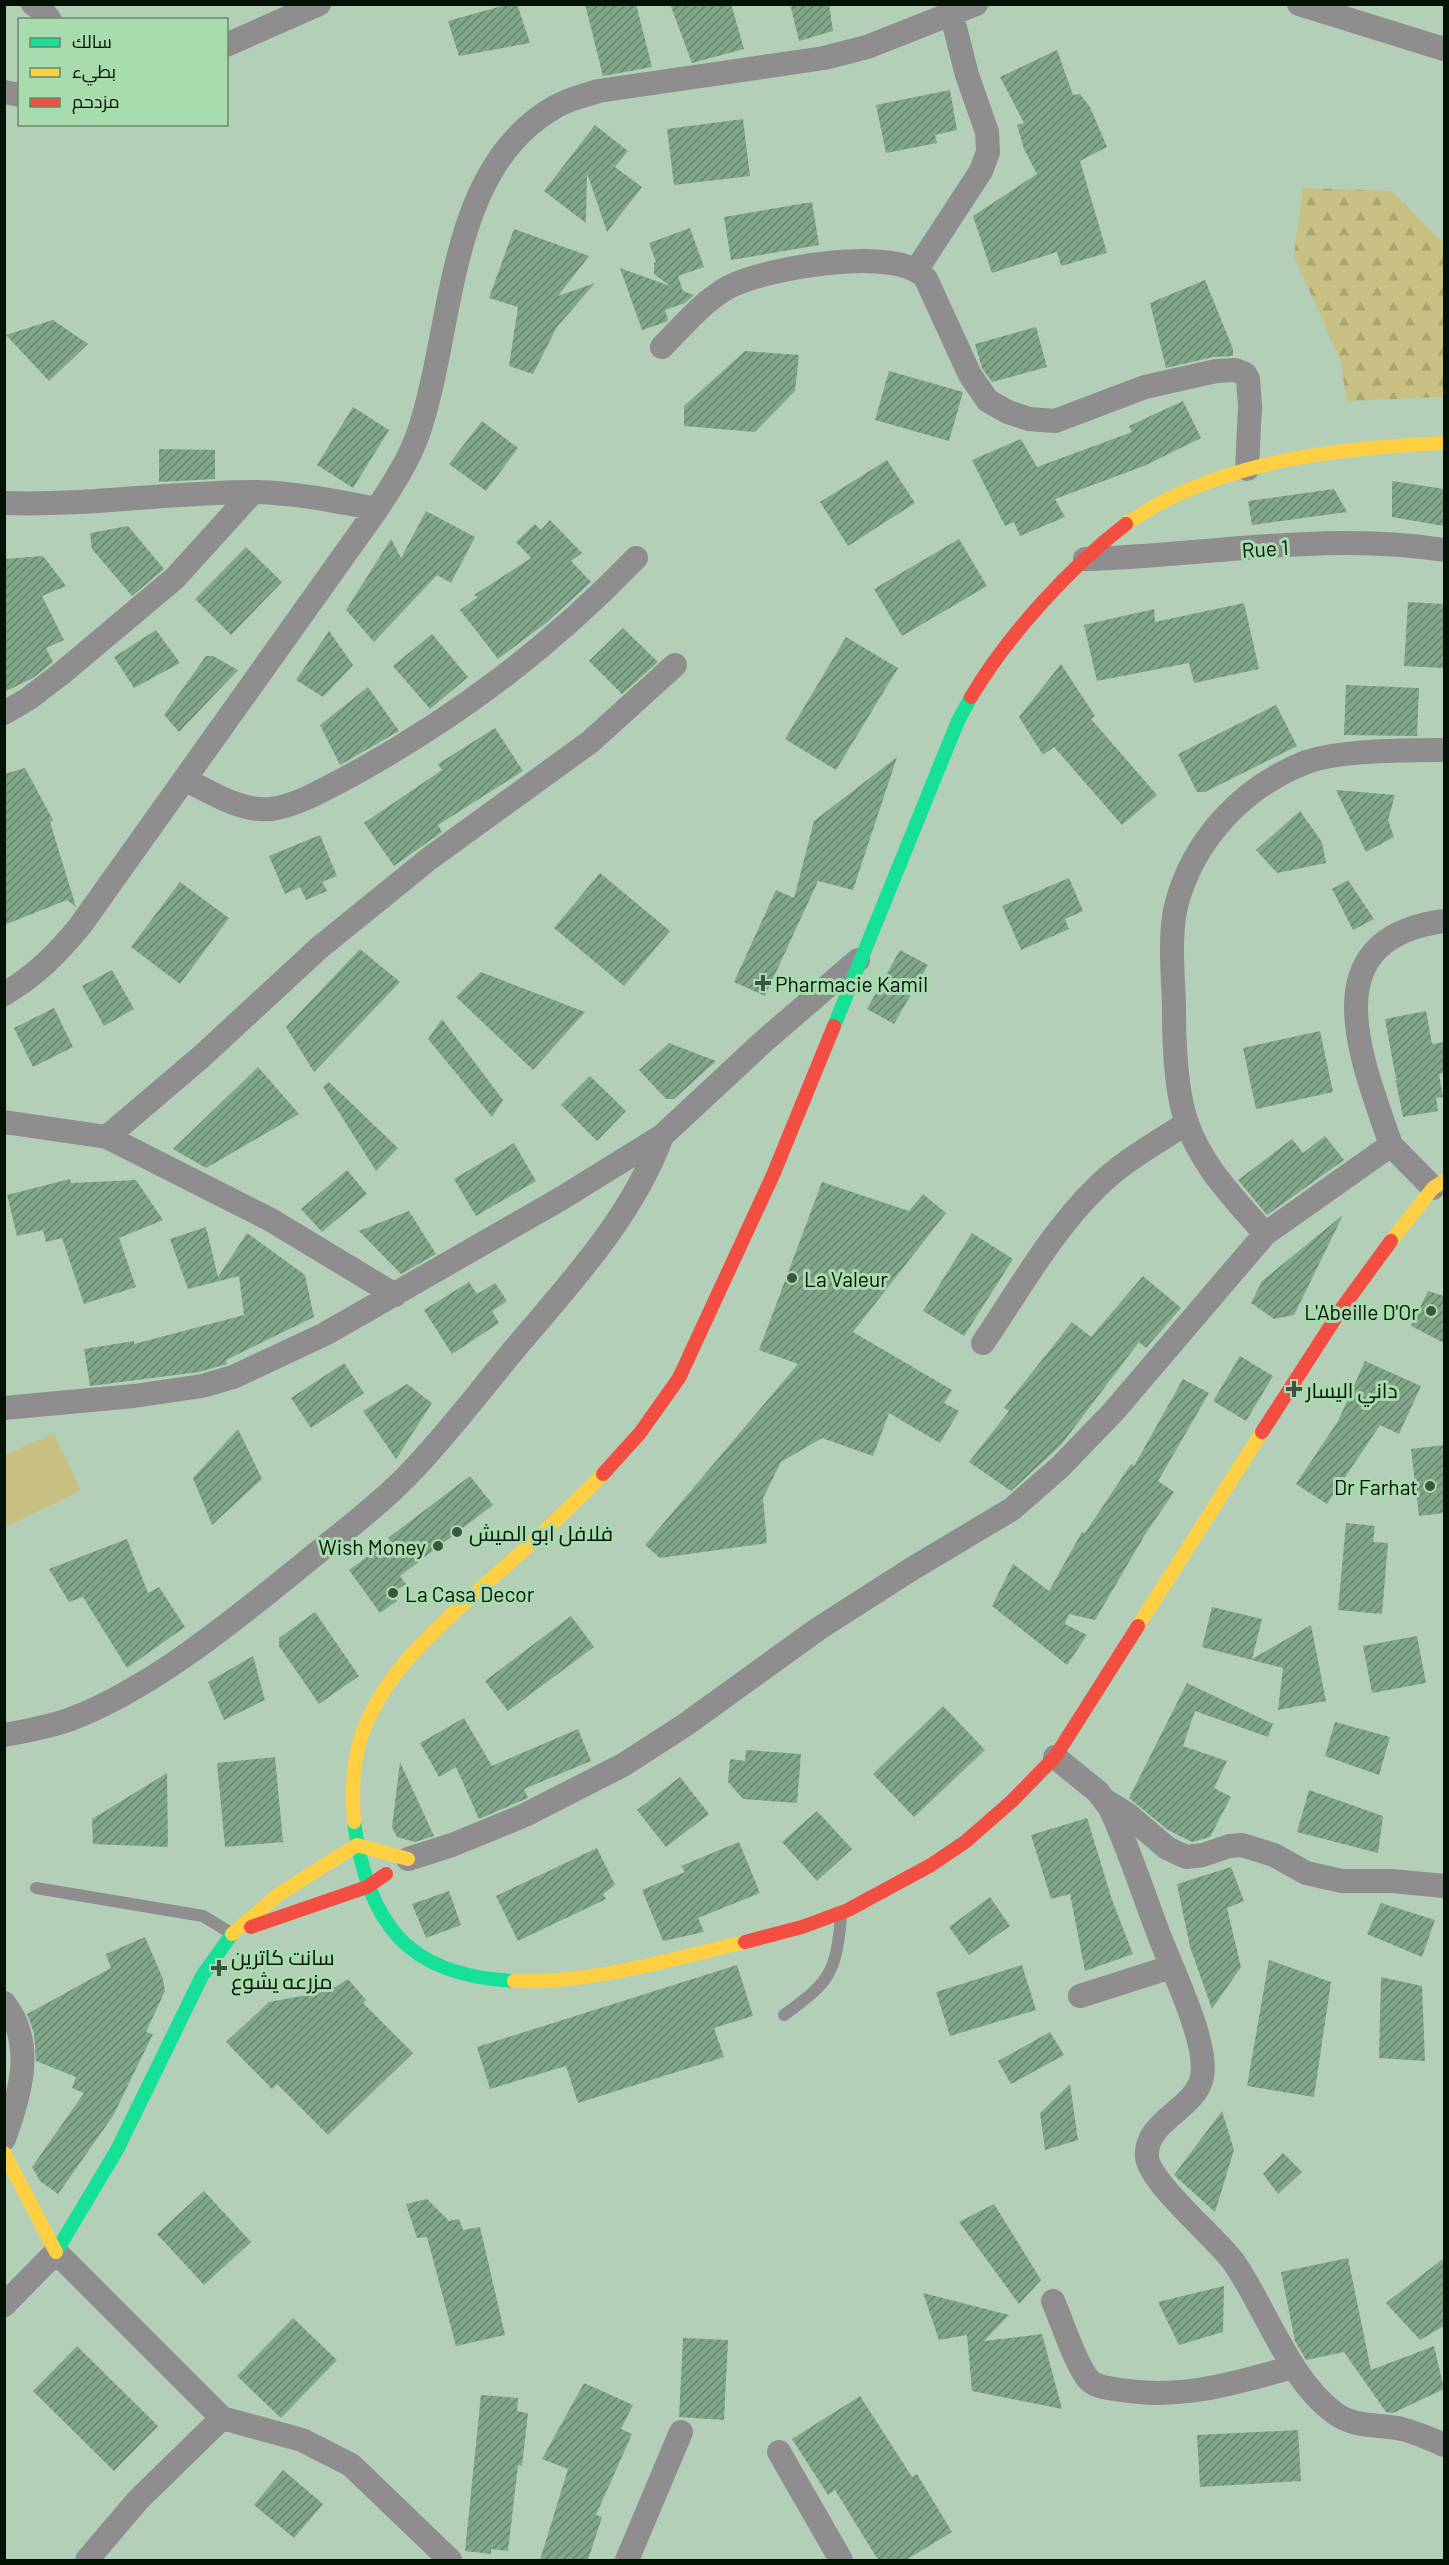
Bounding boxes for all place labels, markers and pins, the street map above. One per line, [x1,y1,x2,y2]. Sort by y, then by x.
place label: Pharmacie Kamil [775,971,928,996]
marker: Pharmacie Kamil [756,976,770,990]
place label: La Valeur [804,1266,888,1291]
marker: La Valeur [785,1271,799,1285]
place label: L'Abeille D'Or [1304,1299,1419,1324]
marker: L'Abeille D'Or [1424,1304,1438,1318]
place label: داني اليسار [1305,1377,1398,1407]
marker: داني اليسار [1287,1382,1301,1396]
place label: Dr Farhat [1334,1474,1418,1499]
marker: Dr Farhat [1423,1479,1437,1493]
place label: فلافل ابو الميش [469,1520,613,1547]
marker: فلافل ابو الميش [450,1525,464,1539]
place label: Wish Money [318,1534,426,1559]
marker: Wish Money [431,1539,445,1553]
place label: La Casa Decor [405,1581,535,1606]
marker: La Casa Decor [386,1586,400,1600]
place label: سانت كاترين مزرعه يشوع [231,1944,335,1996]
marker: سانت كاترين مزرعه يشوع [212,1961,226,1975]

